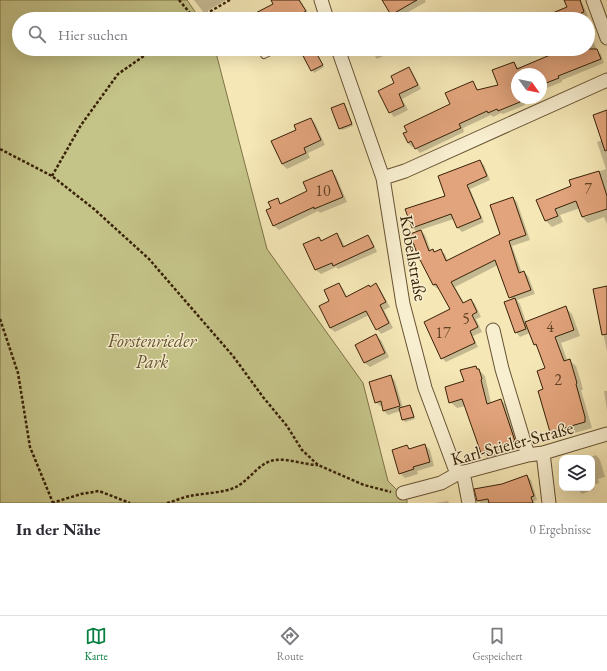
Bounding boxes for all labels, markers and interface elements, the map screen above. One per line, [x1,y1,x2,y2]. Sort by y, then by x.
search box [12,12,595,56]
icon: search [26,23,48,45]
text: Hier suchen [58,25,128,44]
north arrow [511,68,547,104]
house number: 7 [584,178,592,199]
house number: 10 [315,180,331,201]
street label: Kobellstraße [395,213,433,303]
house number: 5 [462,308,470,329]
house number: 4 [546,316,554,337]
house number: 17 [435,322,451,343]
park label: Forstenrieder Park [107,329,197,373]
house number: 2 [554,369,562,390]
street label: Karl-Stieler-Straße [448,416,576,470]
map controls [559,455,595,491]
button: layers [559,455,595,491]
text: In der Nähe [16,518,101,540]
text: 0 Ergebnisse [530,521,591,538]
tab: Karte [84,625,108,663]
tab: Route [277,625,304,663]
tab: Gespeichert [472,625,523,663]

